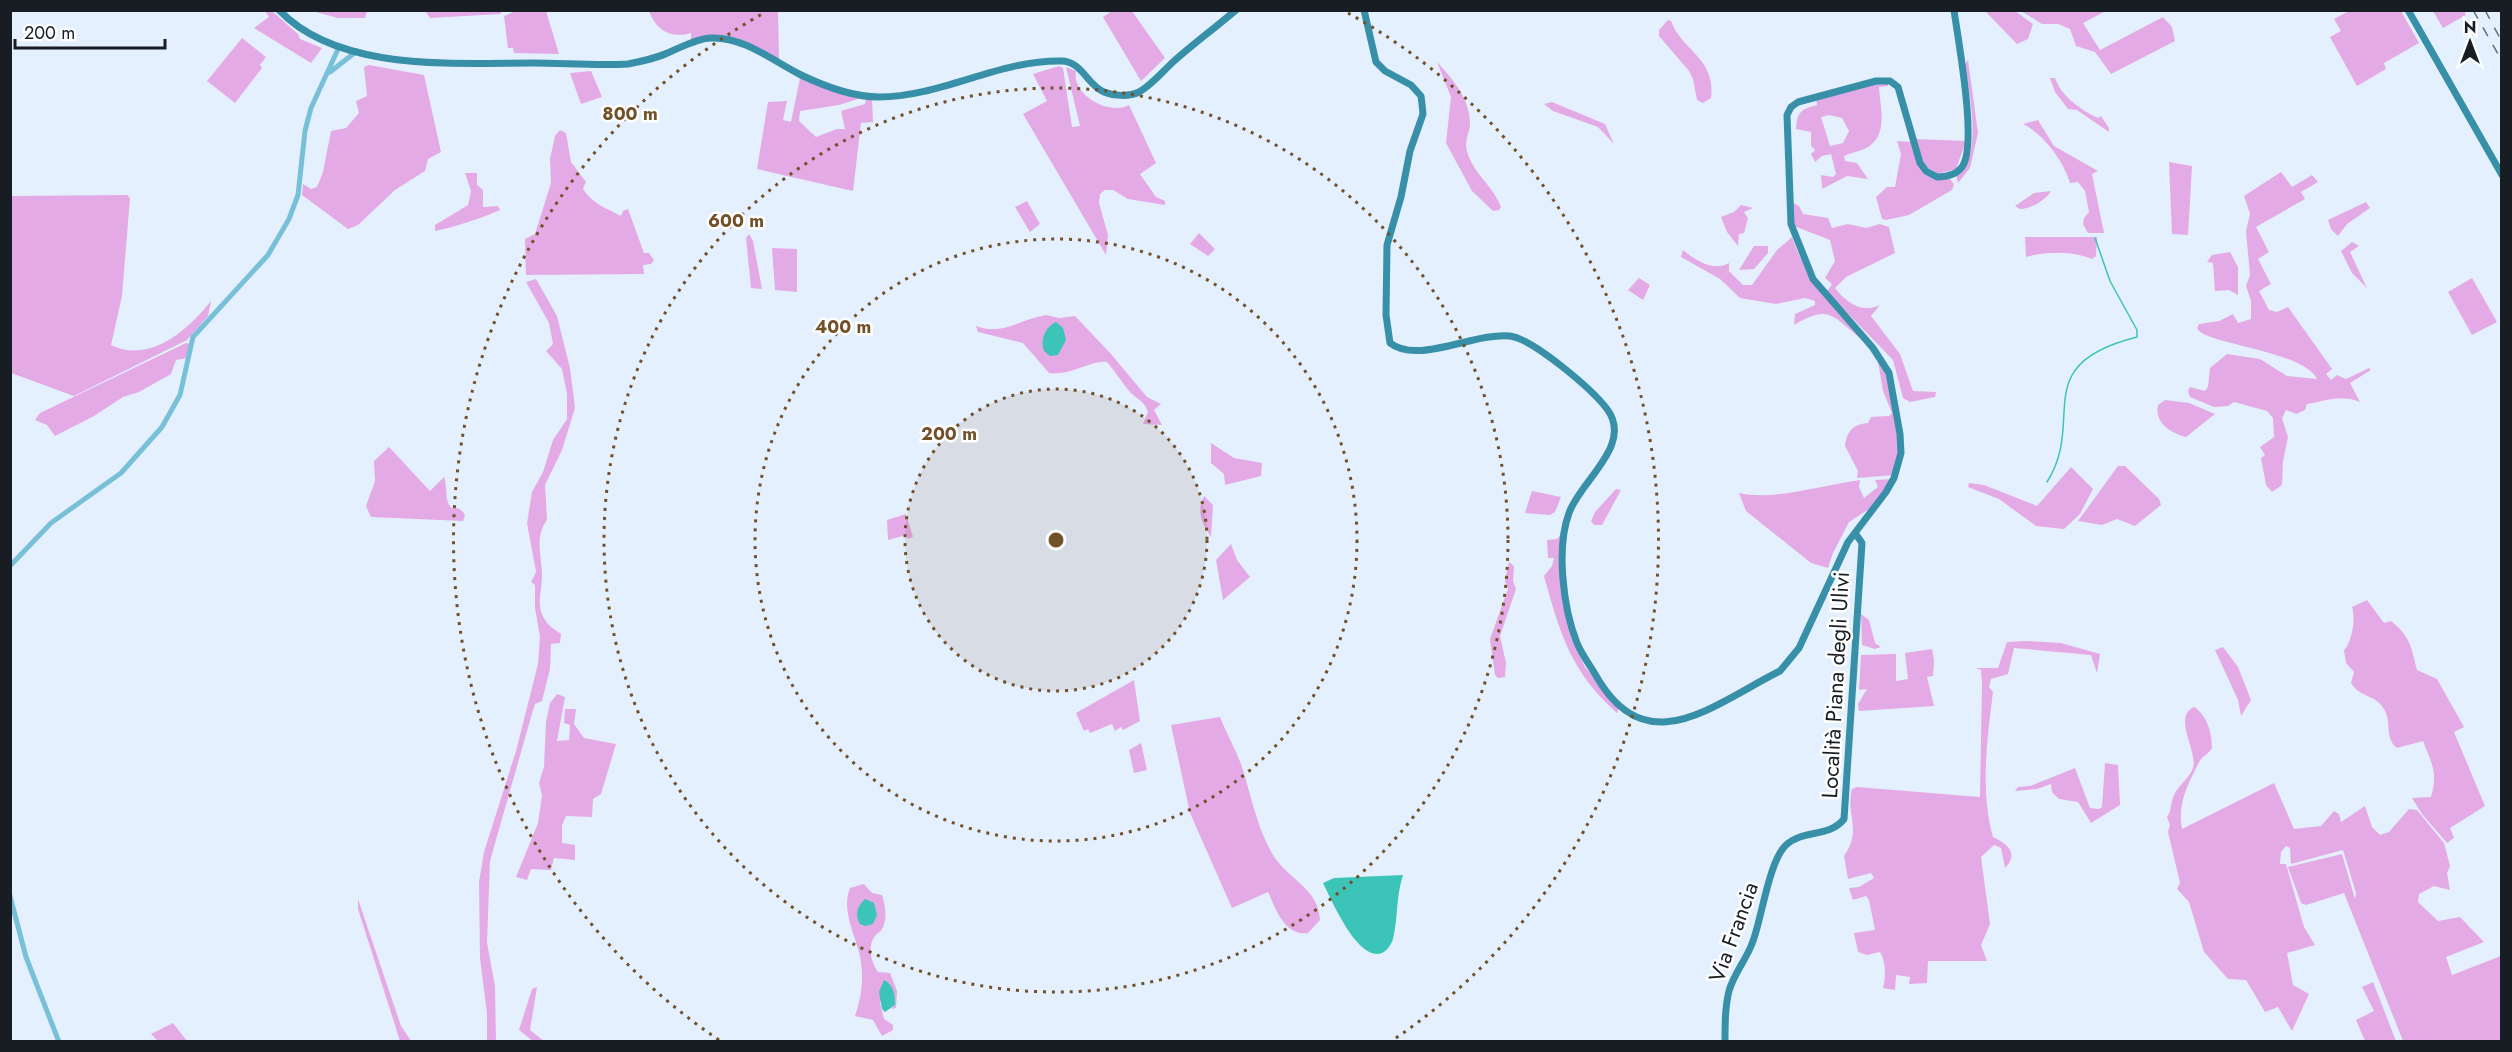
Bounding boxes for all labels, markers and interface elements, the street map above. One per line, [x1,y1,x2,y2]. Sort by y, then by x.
scale bar [15,12,165,50]
north arrow [2440,12,2500,72]
text: N [2464,16,2476,39]
text: 200 m [24,20,75,46]
text: 800 m [602,101,658,127]
text: 600 m [708,208,764,234]
text: 400 m [815,314,871,340]
text: 200 m [921,421,977,447]
centre of rings [1046,530,1066,550]
street label: Località Piana degli Ulivi [1813,571,1857,799]
street label: Via Francia [1700,877,1766,987]

